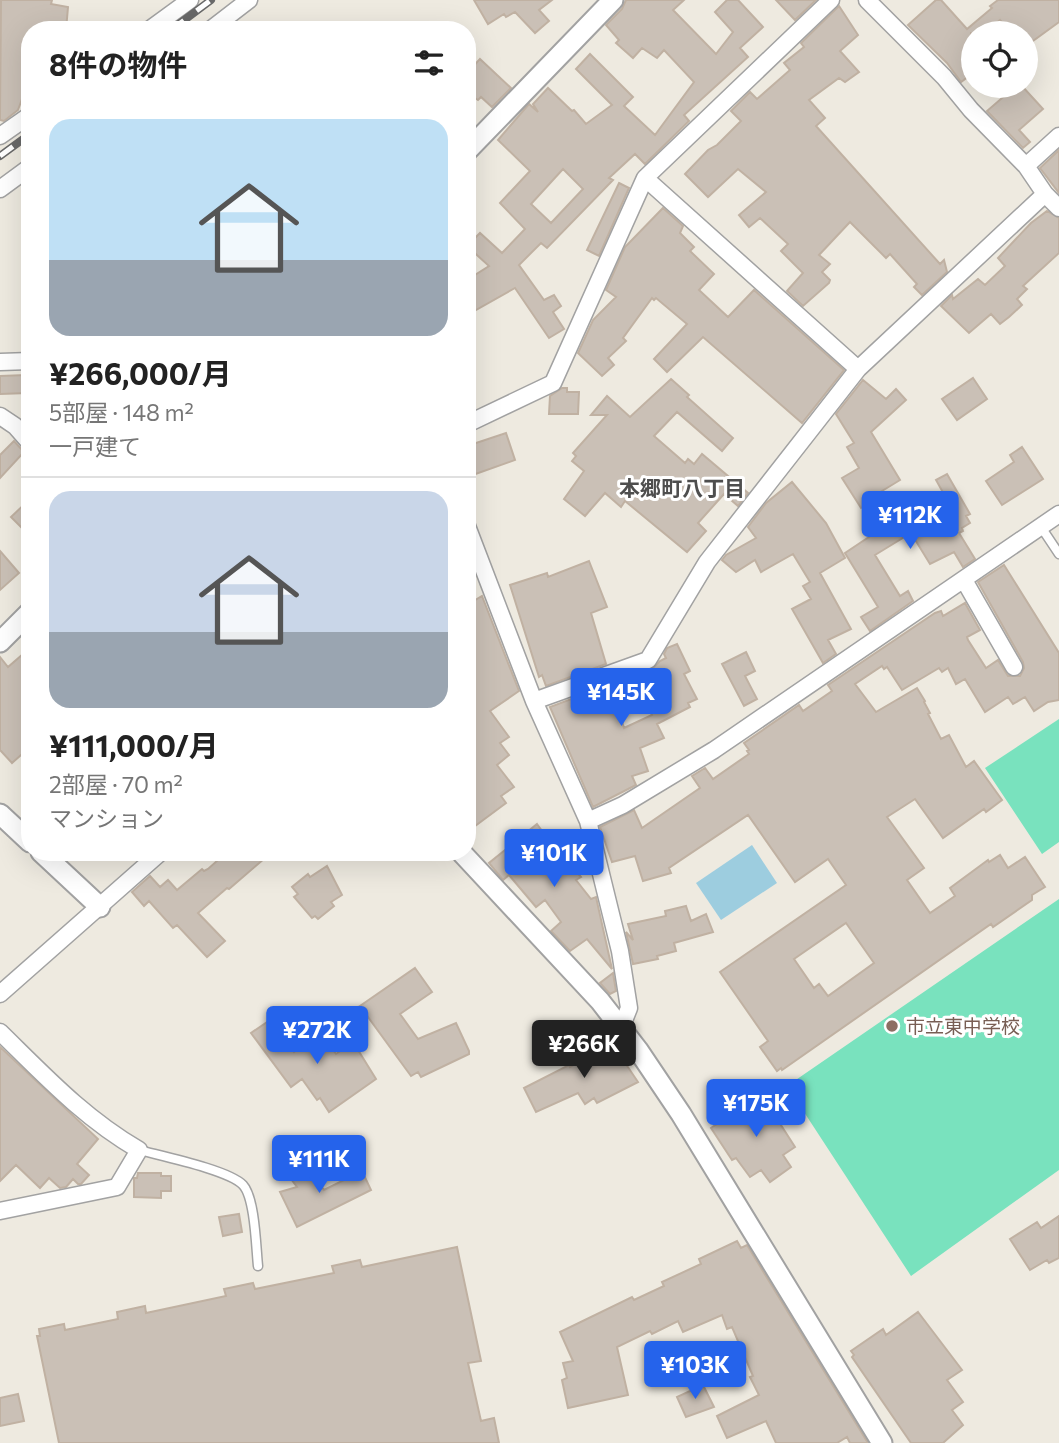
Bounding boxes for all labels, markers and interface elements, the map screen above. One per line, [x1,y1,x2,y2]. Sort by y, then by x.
map controls [961,21,1038,98]
button: locate [961,21,1038,98]
icon: filters [410,44,448,82]
text: 8件の物件 [49,45,188,82]
icon: home [186,165,312,291]
text: ¥266,000/月 [49,354,232,391]
text: 5部屋 · 148 m² [49,398,194,426]
text: 一戸建て [49,432,141,460]
district label: 本郷町八丁目 [619,475,745,500]
pin: ¥112K [861,491,959,551]
text: ¥112K [878,500,942,528]
icon: home [186,537,312,663]
pin: ¥145K [572,668,670,728]
text: ¥145K [587,677,655,705]
text: ¥111,000/月 [49,726,219,763]
text: 2部屋 · 70 m² [49,770,183,798]
text: マンション [49,804,164,832]
pin: ¥101K [505,830,603,889]
text: ¥101K [521,838,587,866]
pin: ¥272K [268,1006,366,1066]
place label: 市立東中学校 [906,1014,1020,1037]
text: ¥272K [282,1015,352,1043]
marker: 市立東中学校 [884,1018,900,1034]
pin: ¥266K [535,1020,633,1080]
text: ¥266K [548,1029,620,1057]
pin: ¥175K [707,1080,805,1139]
text: ¥175K [722,1088,790,1116]
pin: ¥111K [270,1136,368,1195]
text: ¥111K [288,1144,350,1172]
pin: ¥103K [646,1342,744,1401]
text: ¥103K [660,1350,730,1378]

